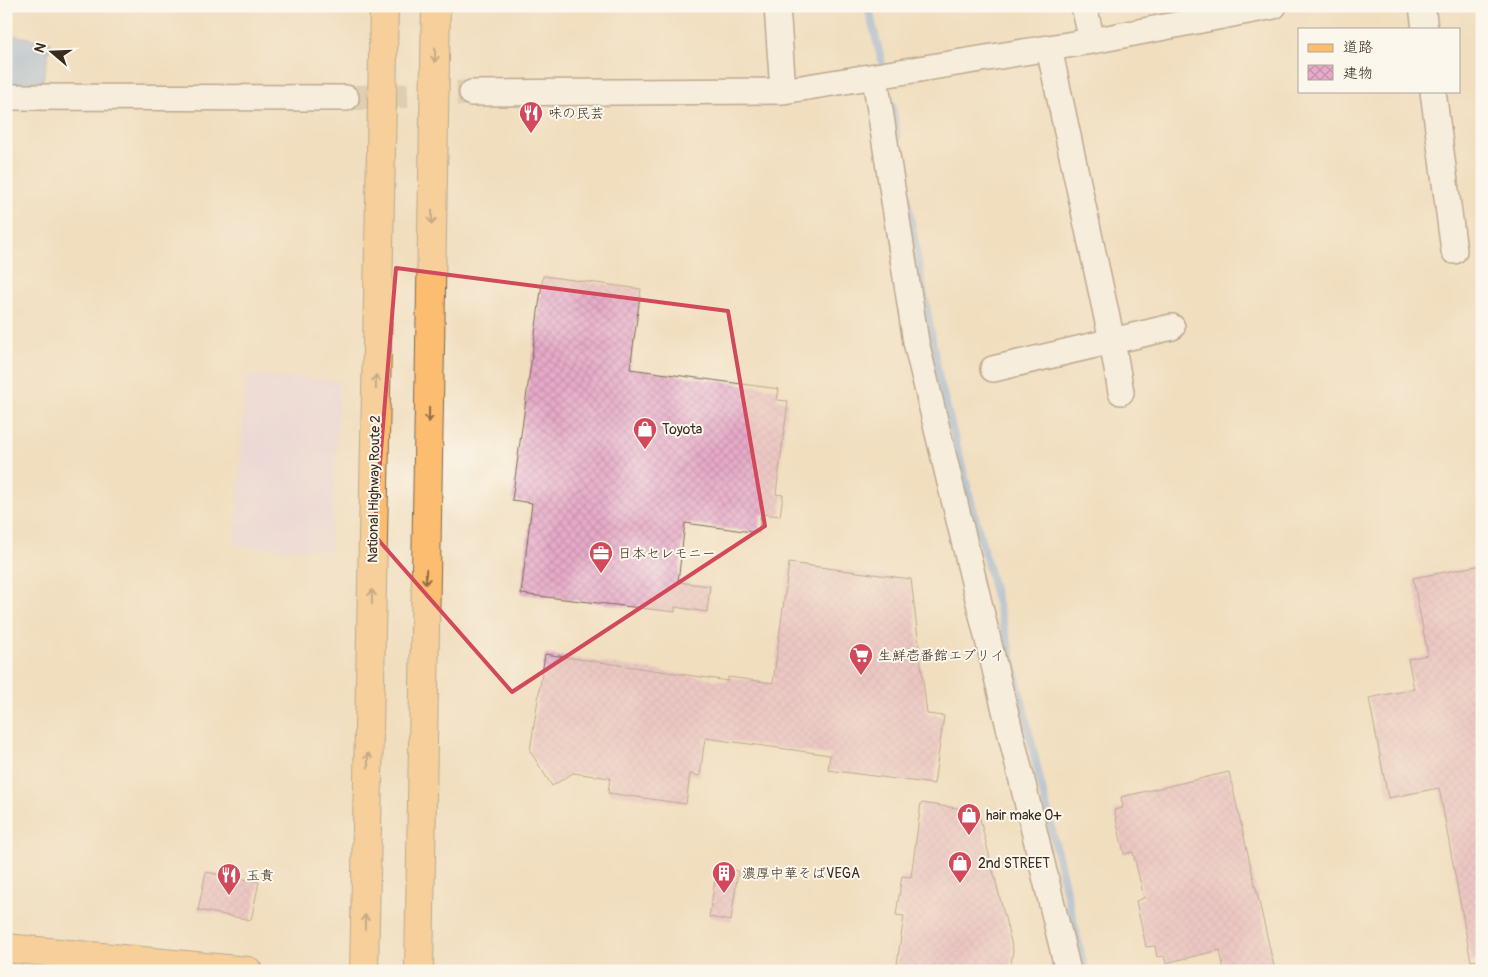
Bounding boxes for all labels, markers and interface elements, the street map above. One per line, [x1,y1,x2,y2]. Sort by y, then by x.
north arrow [28,28,78,78]
legend [1298,28,1460,92]
text: 道路 [1343,38,1373,57]
text: N [31,41,50,55]
one-way arrow [431,47,440,63]
text: 建物 [1343,64,1373,83]
restaurant icon: 味の民芸 [518,100,544,134]
place label: 味の民芸 [548,105,604,122]
one-way arrow [428,209,437,225]
one-way arrow [371,374,381,390]
one-way arrow [424,406,434,423]
street label: National Highway Route 2 [364,415,384,563]
shop icon: Toyota [632,416,658,450]
place label: Toyota [662,421,702,438]
office icon: 日本セレモニー [588,540,614,574]
place label: 日本セレモニー [618,545,716,562]
one-way arrow [421,569,431,585]
one-way arrow [367,589,377,606]
supermarket icon: 生鮮壱番館エブリイ [848,642,874,676]
place label: 生鮮壱番館エブリイ [878,647,1004,664]
one-way arrow [364,752,373,768]
shop icon: hair make O+ [956,802,982,836]
place label: hair make O+ [986,807,1062,824]
shop icon: 2nd STREET [947,850,973,884]
place label: 2nd STREET [978,855,1050,872]
building icon: 濃厚中華そばVEGA [711,860,737,894]
restaurant icon: 玉貴 [216,862,242,896]
place label: 濃厚中華そばVEGA [742,865,860,882]
place label: 玉貴 [246,867,274,884]
one-way arrow [360,914,370,930]

